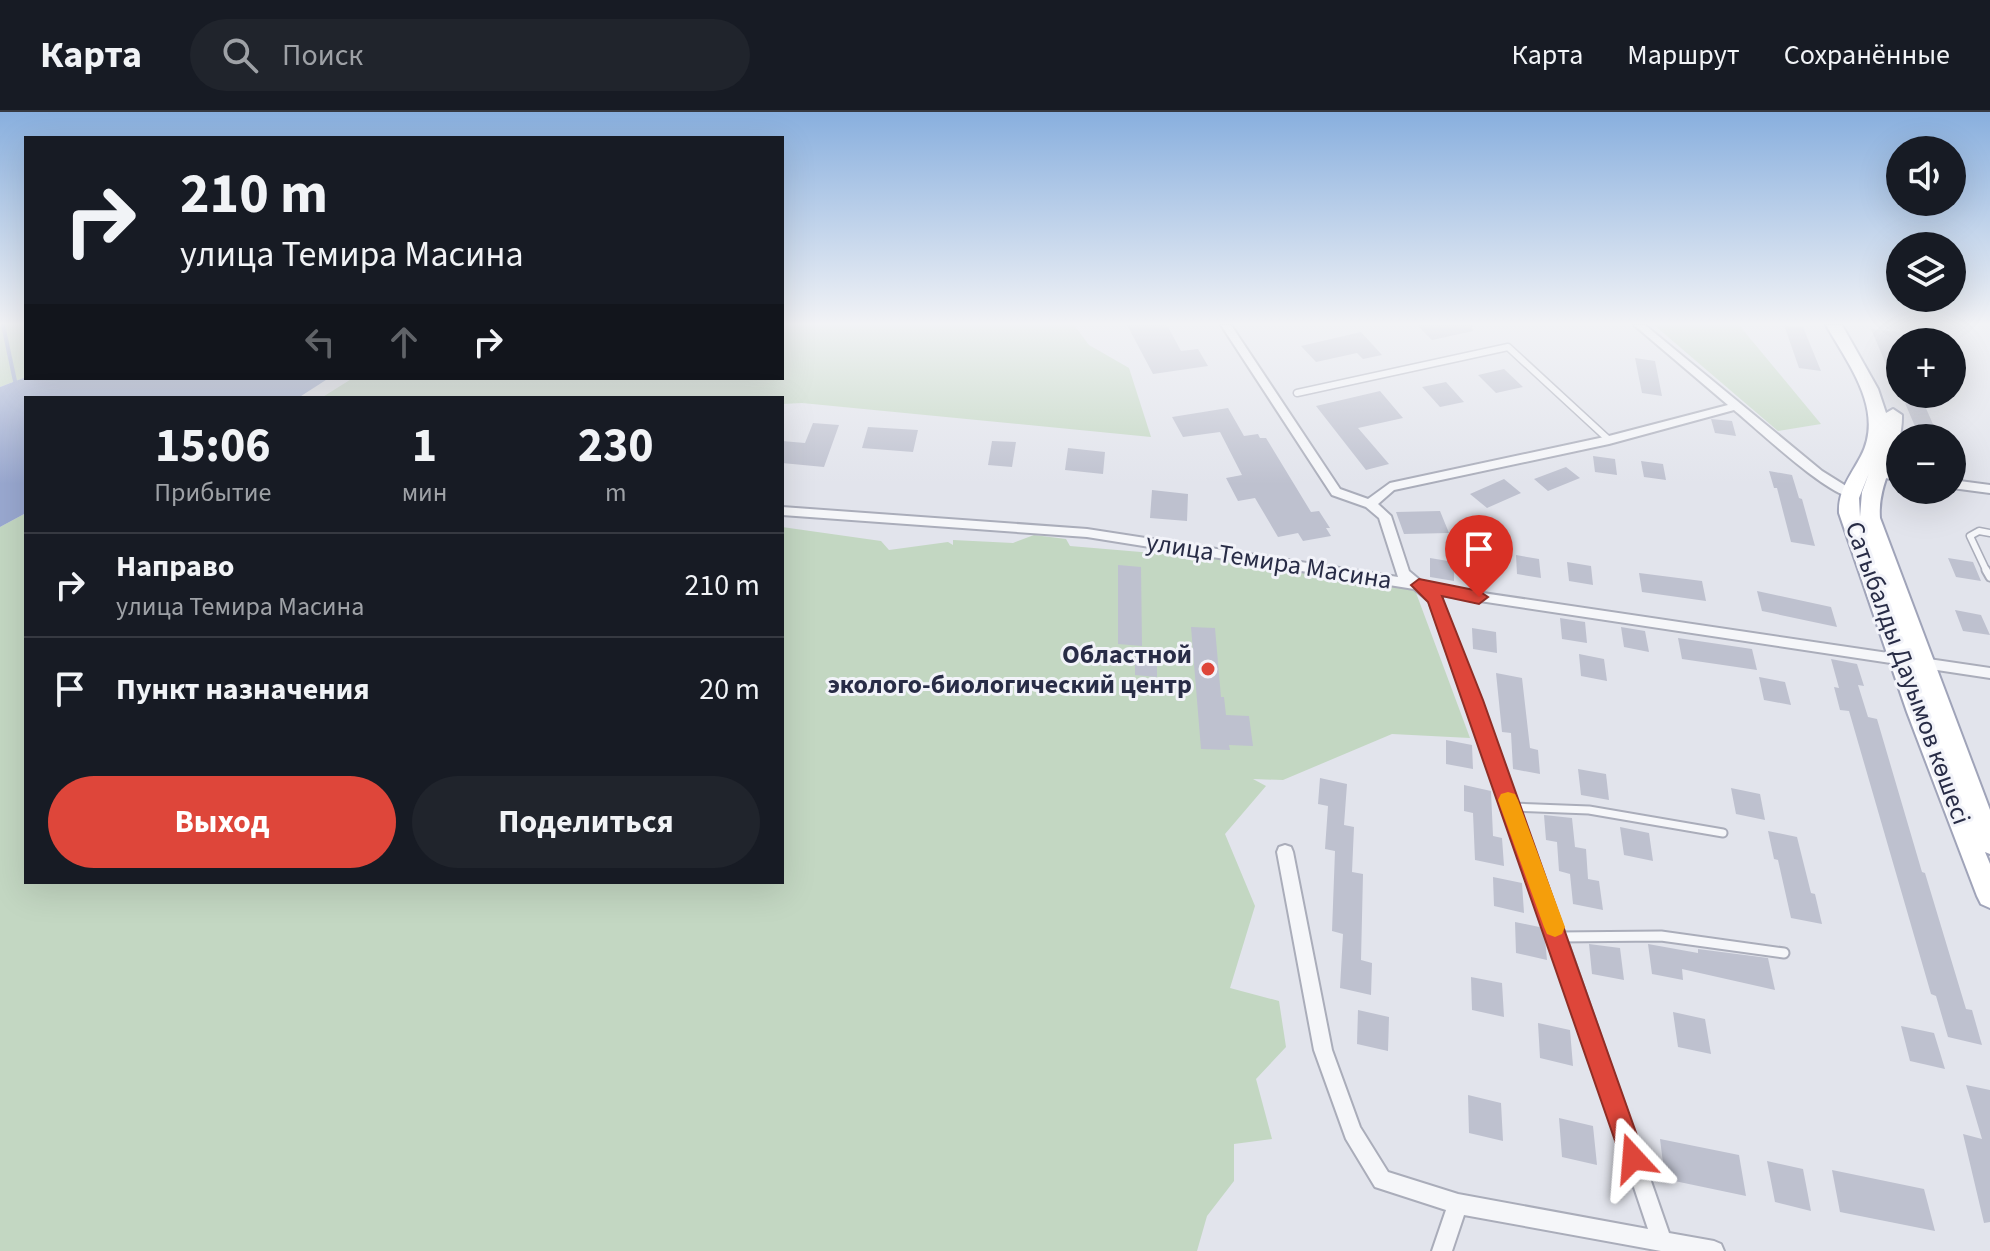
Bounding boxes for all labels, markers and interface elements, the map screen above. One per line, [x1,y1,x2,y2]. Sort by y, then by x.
search box [190,19,750,91]
text: Карта [40,28,142,82]
icon: search [218,33,262,77]
text: Поиск [282,34,363,77]
text: Карта [1512,35,1583,75]
text: Маршрут [1627,35,1740,75]
text: Сохранённые [1784,35,1950,75]
map controls [1886,136,1966,504]
button: sound [1886,136,1966,216]
text: 210 m [180,155,328,234]
icon: right [48,168,152,272]
text: улица Темира Масина [180,229,524,280]
button: layers [1886,232,1966,312]
icon: left [298,320,342,364]
icon: ahead [382,320,426,364]
icon: right [466,320,510,364]
button: + [1886,328,1966,408]
text: 15:06 [155,412,271,480]
text: 1 [412,412,437,480]
text: 230 [578,412,654,480]
button: − [1886,424,1966,504]
text: Прибытие [154,474,271,511]
text: мин [402,474,447,511]
text: m [605,474,626,511]
pin [1445,515,1513,597]
street label: Сатыбалды Дауымов көшесі [1836,516,1980,830]
street label: улица Темира Масина [1144,523,1394,599]
icon: arrive [1457,527,1501,571]
text: Направо [116,545,234,588]
icon: right [48,563,92,607]
text: 210 m [684,564,760,607]
text: улица Темира Масина [116,588,364,625]
place label: Областной эколого-биологический центр [828,636,1192,703]
marker: Областной эколого-биологический центр [1199,660,1217,678]
icon: arrive [48,667,92,711]
text: Пункт назначения [116,668,370,711]
text: 20 m [699,668,760,711]
button: Выход [48,776,396,868]
button: Поделиться [412,776,760,868]
position arrow [1591,1116,1675,1200]

